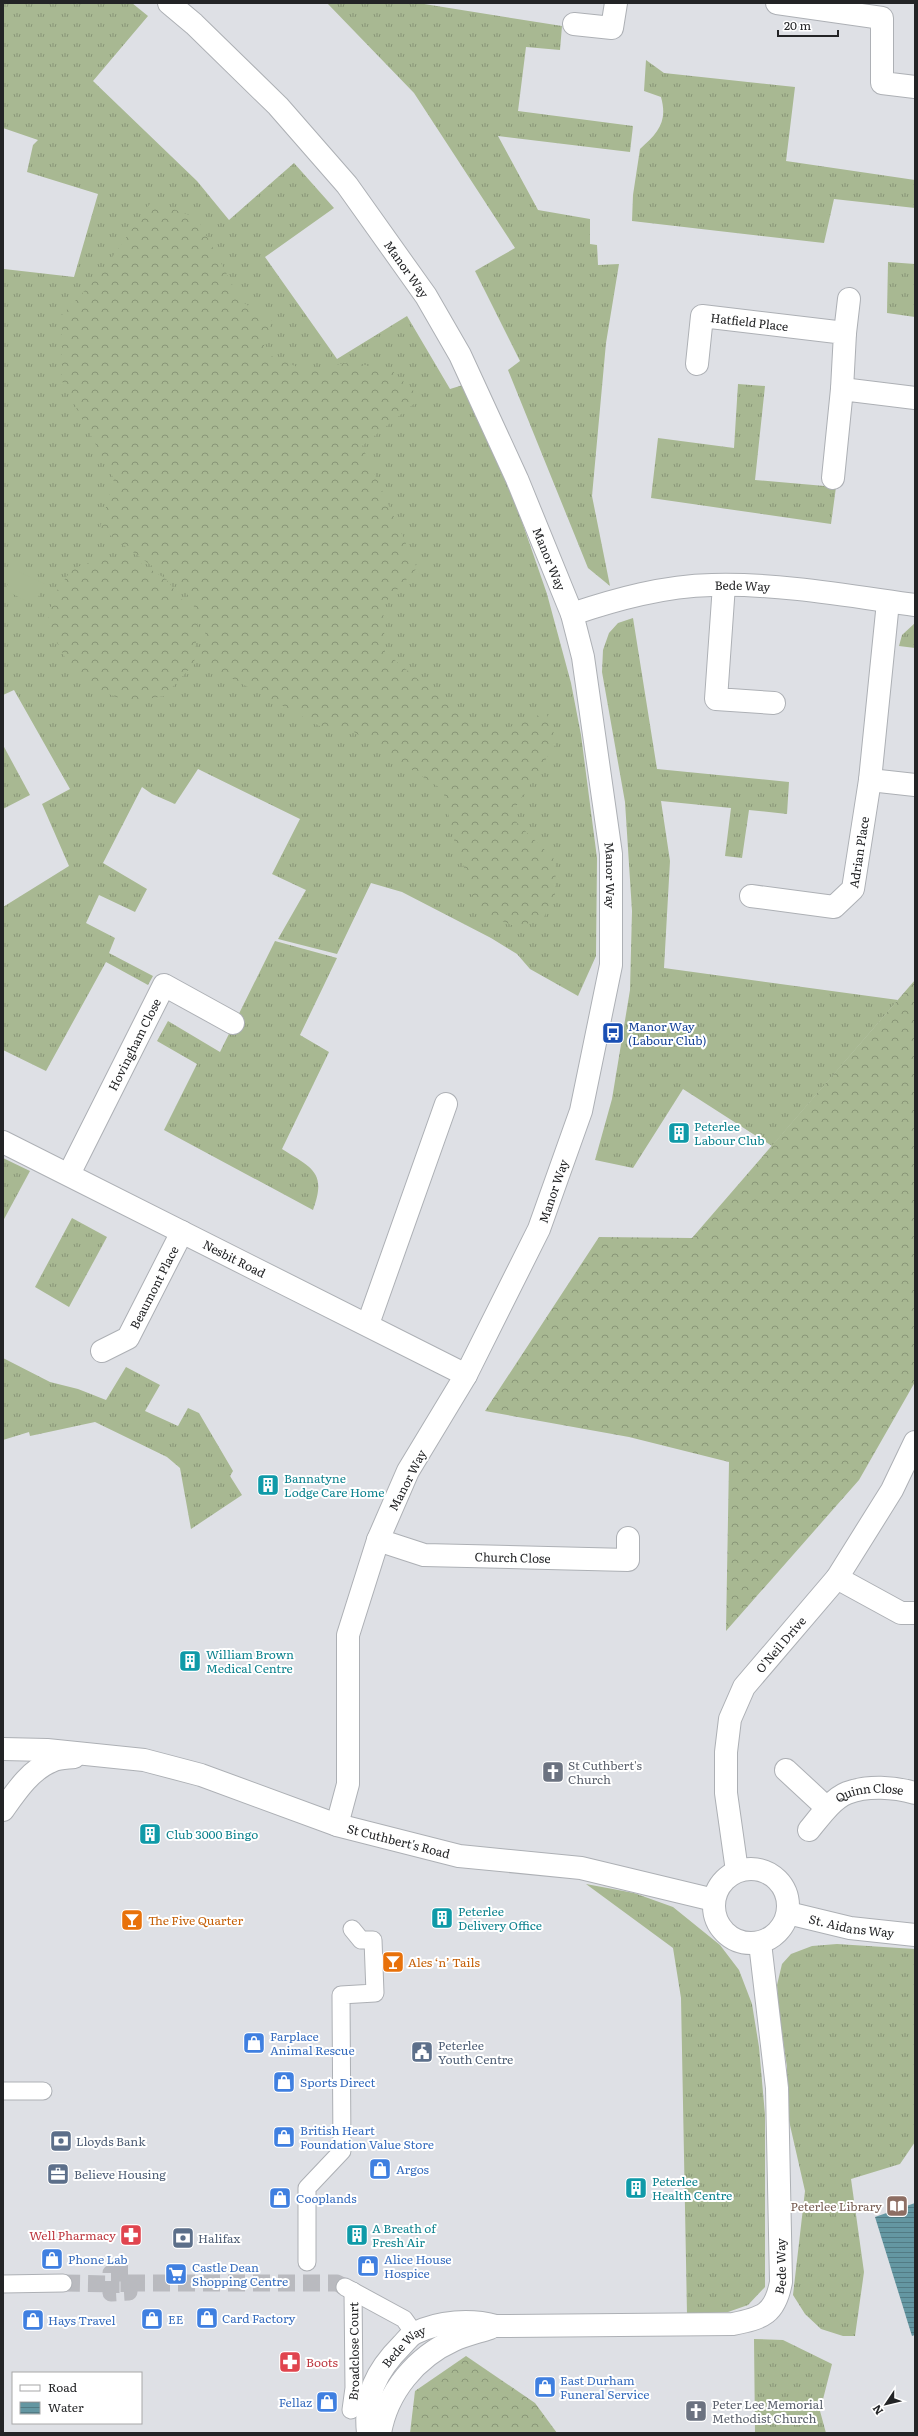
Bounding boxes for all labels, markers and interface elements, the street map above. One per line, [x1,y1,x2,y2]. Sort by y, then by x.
scale bar [778,12,838,38]
text: 20 m [784,16,811,34]
street label: Manor Way [380,237,433,301]
street label: Hatfield Place [709,308,789,335]
street label: Manor Way [529,525,570,593]
street label: Bede Way [714,576,771,596]
street label: Adrian Place [844,815,873,889]
street label: Manor Way [600,841,620,909]
street label: Hovingham Close [103,995,165,1094]
place label: Manor Way (Labour Club) [628,1017,706,1049]
bus stop icon: Manor Way (Labour Club) [600,1020,626,1046]
place label: Peterlee Labour Club [694,1117,764,1149]
building icon: Peterlee Labour Club [666,1120,692,1146]
street label: Manor Way [534,1156,572,1225]
street label: Nesbit Road [200,1235,269,1282]
street label: Beaumont Place [125,1243,183,1332]
street label: Manor Way [384,1446,430,1514]
place label: Bannatyne Lodge Care Home [284,1469,385,1501]
building icon: Bannatyne Lodge Care Home [255,1472,281,1498]
street label: Church Close [474,1547,551,1567]
street label: O'Neil Drive [751,1612,810,1677]
place label: William Brown Medical Centre [206,1645,294,1677]
building icon: William Brown Medical Centre [177,1648,203,1674]
place label: St Cuthbert's Church [568,1756,643,1788]
church icon: St Cuthbert's Church [540,1759,566,1785]
street label: Quinn Close [831,1779,905,1807]
street label: St Cuthbert's Road [345,1819,453,1863]
building icon: Club 3000 Bingo [137,1821,163,1847]
place label: Club 3000 Bingo [166,1825,258,1843]
place label: Peterlee Delivery Office [458,1902,542,1934]
building icon: Peterlee Delivery Office [429,1905,455,1931]
bar icon: The Five Quarter [119,1907,145,1933]
street label: St. Aidans Way [807,1909,895,1942]
place label: The Five Quarter [148,1911,243,1929]
bar icon: Ales ‘n’ Tails [380,1949,406,1975]
place label: Ales ‘n’ Tails [408,1953,481,1971]
place label: Farplace Animal Rescue [270,2027,355,2059]
shop icon: Farplace Animal Rescue [241,2030,267,2056]
place label: Peterlee Youth Centre [438,2036,513,2068]
public building icon: Peterlee Youth Centre [409,2039,435,2065]
shop icon: Sports Direct [271,2069,297,2095]
place label: Sports Direct [300,2073,376,2091]
place label: British Heart Foundation Value Store [300,2121,434,2153]
shop icon: British Heart Foundation Value Store [271,2124,297,2150]
bank icon: Lloyds Bank [48,2128,74,2154]
place label: Lloyds Bank [76,2132,146,2150]
shop icon: Argos [367,2156,393,2182]
place label: Argos [396,2160,430,2178]
office icon: Believe Housing [45,2161,71,2187]
place label: Believe Housing [74,2165,166,2183]
place label: Peterlee Health Centre [652,2172,732,2204]
building icon: Peterlee Health Centre [623,2175,649,2201]
shop icon: Cooplands [267,2185,293,2211]
place label: Cooplands [296,2189,357,2207]
library icon: Peterlee Library [884,2193,910,2219]
place label: Peterlee Library [790,2197,882,2215]
place label: A Breath of Fresh Air [372,2219,437,2251]
pharmacy icon: Well Pharmacy [118,2222,144,2248]
building icon: A Breath of Fresh Air [344,2222,370,2248]
bank icon: Halifax [170,2225,196,2251]
place label: Well Pharmacy [29,2226,116,2244]
place label: Halifax [198,2229,241,2247]
street label: Bede Way [770,2238,790,2296]
shop icon: Phone Lab [39,2246,65,2272]
place label: Phone Lab [68,2250,128,2268]
place label: Alice House Hospice [384,2250,452,2282]
shop icon: Alice House Hospice [355,2253,381,2279]
place label: Castle Dean Shopping Centre [192,2258,288,2290]
supermarket icon: Castle Dean Shopping Centre [163,2261,189,2287]
street label: Broadclose Court [343,2302,363,2402]
shop icon: Card Factory [194,2305,220,2331]
shop icon: EE [139,2306,165,2332]
shop icon: Hays Travel [20,2307,46,2333]
place label: Card Factory [222,2309,296,2327]
place label: EE [168,2310,184,2328]
place label: Hays Travel [48,2311,115,2329]
street label: Bede Way [377,2320,428,2371]
pharmacy icon: Boots [277,2349,303,2375]
place label: Boots [306,2353,338,2371]
place label: East Durham Funeral Service [560,2371,650,2403]
legend [12,2372,142,2424]
shop icon: East Durham Funeral Service [532,2374,558,2400]
text: Road [48,2378,78,2396]
north arrow [866,2384,906,2424]
shop icon: Fellaz [314,2389,340,2415]
place label: Fellaz [279,2393,312,2411]
place label: Peter Lee Memorial Methodist Church [712,2395,823,2427]
text: Water [48,2398,84,2416]
church icon: Peter Lee Memorial Methodist Church [683,2398,709,2424]
text: N [868,2402,886,2419]

